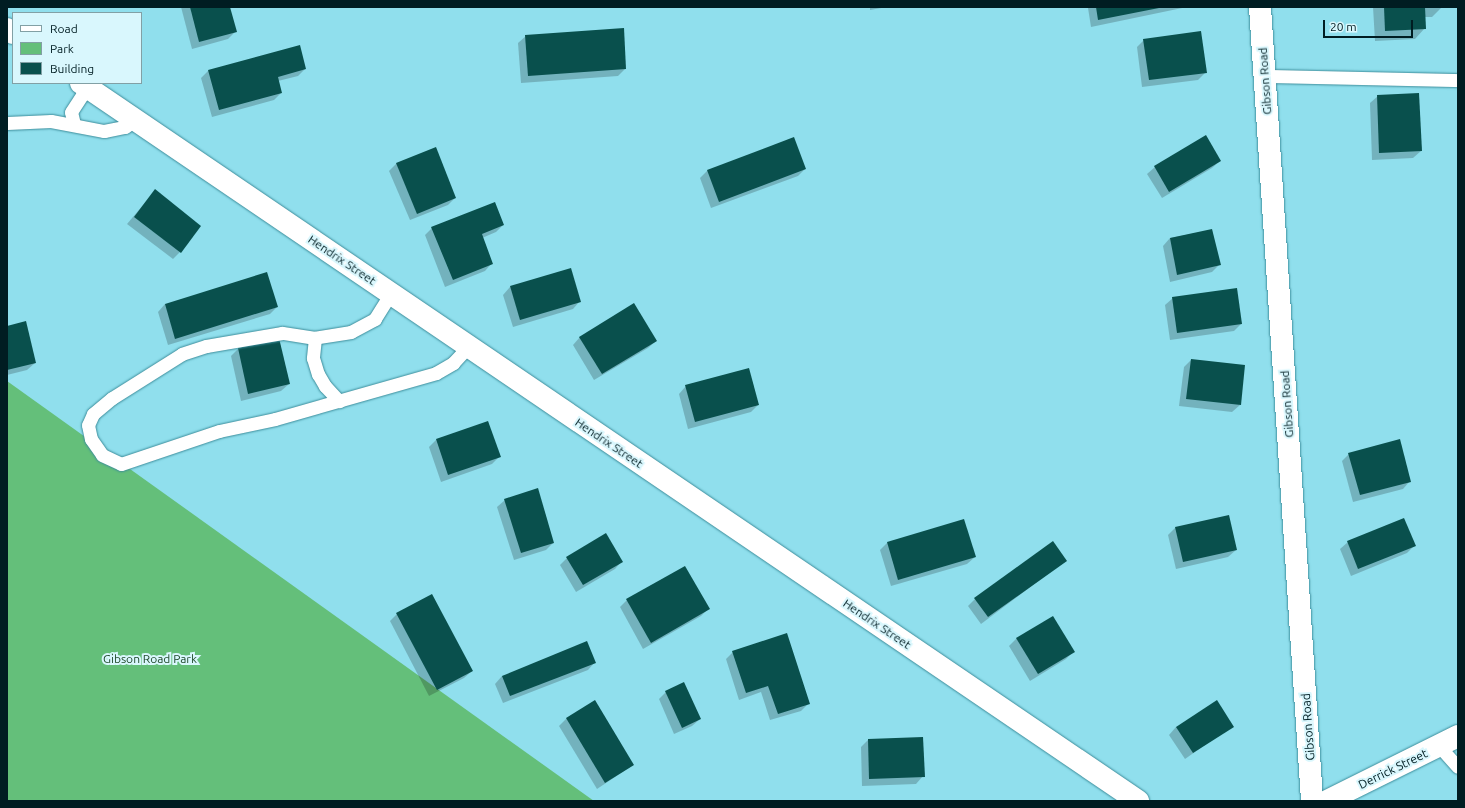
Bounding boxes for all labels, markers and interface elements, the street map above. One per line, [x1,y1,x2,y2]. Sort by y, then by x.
legend [12,12,142,84]
scale bar [1325,12,1415,38]
text: 20 m [1330,20,1357,33]
text: Road [50,22,78,35]
text: Park [50,42,74,55]
street label: Gibson Road [1255,47,1275,115]
text: Building [50,62,94,75]
street label: Hendrix Street [305,232,379,288]
street label: Gibson Road [1277,370,1297,438]
street label: Hendrix Street [572,415,646,471]
street label: Hendrix Street [840,596,914,652]
park label: Gibson Road Park [103,652,197,666]
street label: Gibson Road [1298,693,1318,761]
street label: Derrick Street [1356,746,1430,792]

